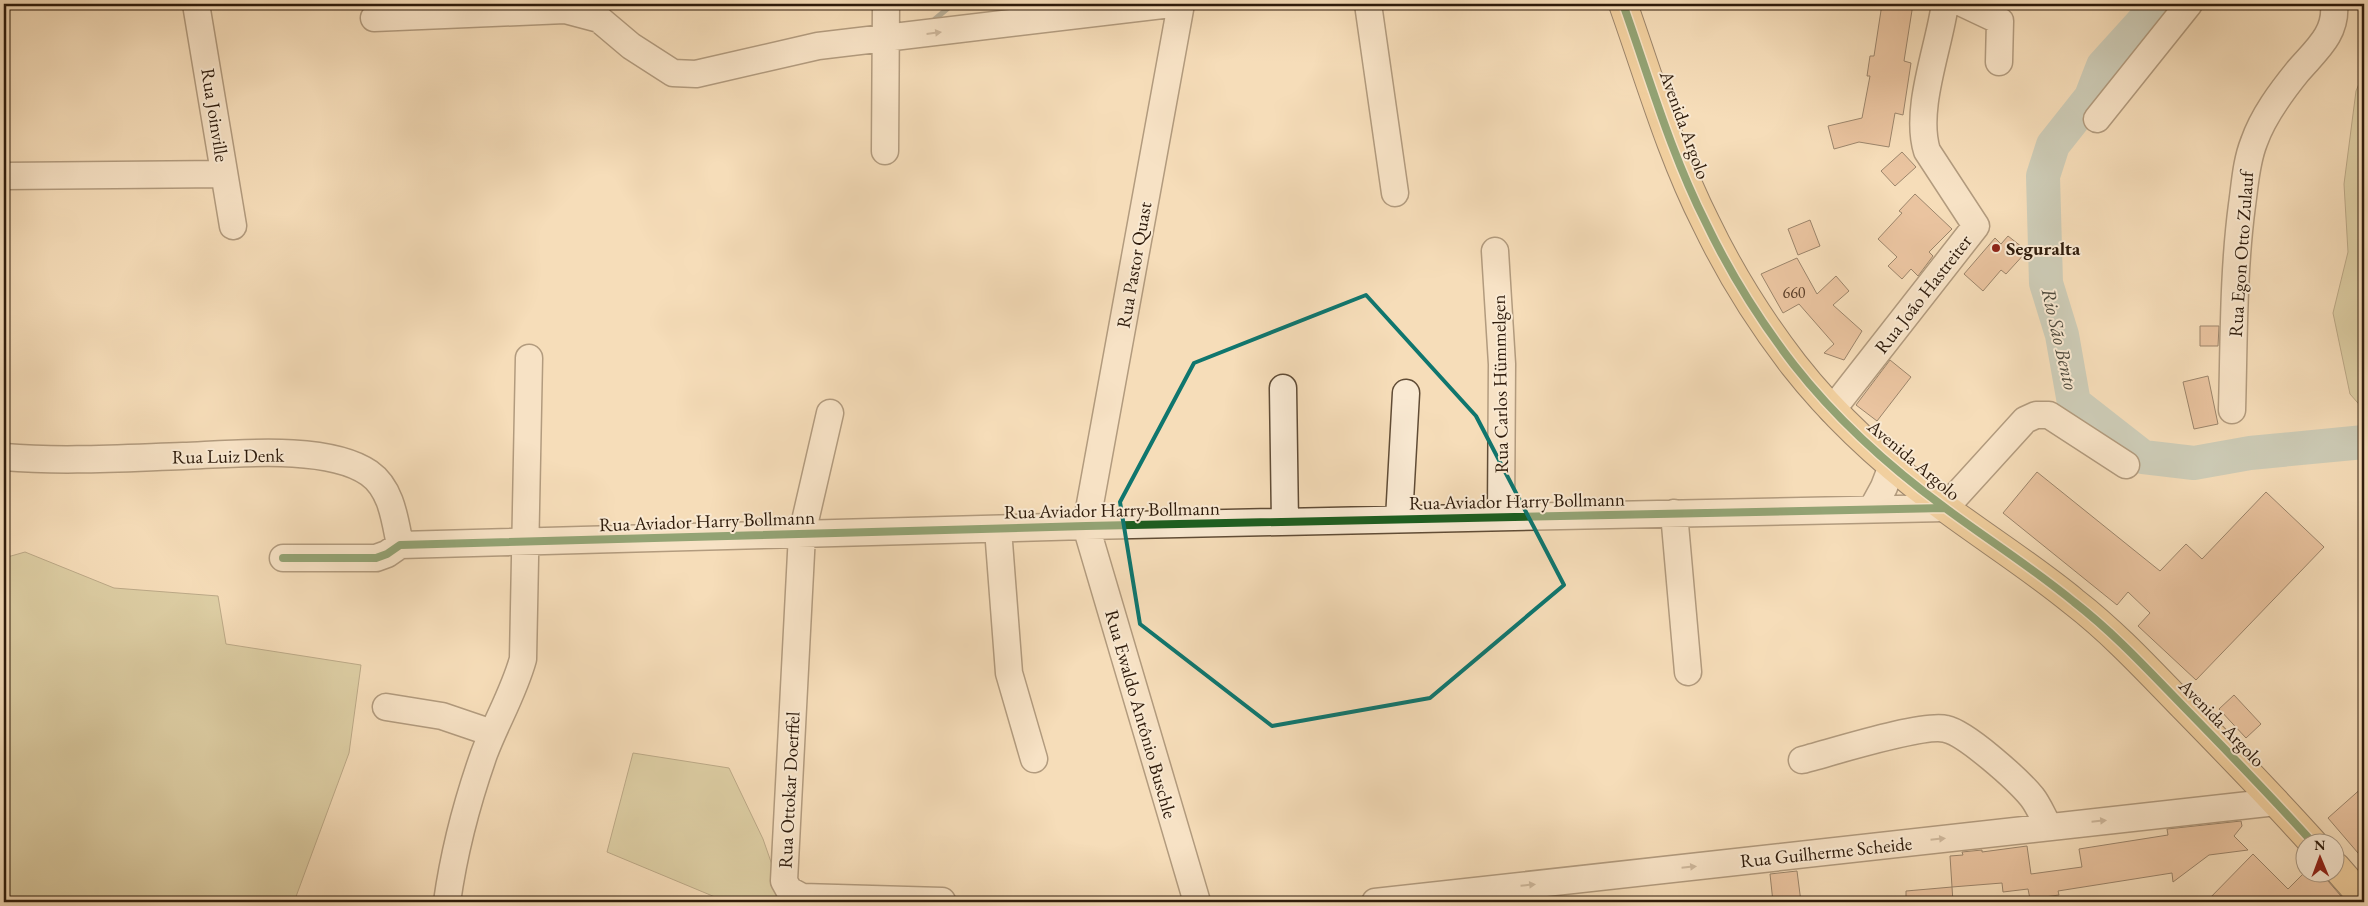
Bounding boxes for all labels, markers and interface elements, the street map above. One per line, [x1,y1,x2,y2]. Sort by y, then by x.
one-way arrow [926,29,942,37]
street label: Rua Joinville [195,66,235,164]
street label: Avenida Argolo [1653,66,1716,183]
street label: Rua Egon Otto Zulauf [2223,168,2259,338]
street label: Rua Pastor Quast [1111,200,1157,330]
street label: Rua João Hastreiter [1869,229,1978,359]
place label: Seguralta [2006,236,2081,261]
marker: Seguralta [1990,242,2002,254]
house number: 660 [1782,282,1806,303]
water label: Rio São Bento [2036,285,2084,393]
street label: Rua Carlos Hümmelgen [1486,294,1514,474]
street label: Avenida Argolo [1862,413,1966,506]
street label: Rua Luiz Denk [172,443,285,469]
street label: Rua Aviador Harry Bollmann [1409,487,1625,515]
street label: Rua Aviador Harry Bollmann [1004,496,1220,524]
street label: Rua Aviador Harry Bollmann [599,505,815,537]
street label: Rua Ewaldo Antônio Buschle [1099,607,1183,821]
street label: Avenida Argolo [2173,673,2270,773]
street label: Rua Ottokar Doerffel [772,711,806,869]
one-way arrow [2092,817,2108,825]
street label: Rua Guilherme Scheide [1739,831,1913,873]
north arrow [2296,834,2346,884]
one-way arrow [1930,835,1946,843]
text: N [2314,836,2326,854]
one-way arrow [1682,863,1698,871]
one-way arrow [1520,881,1536,889]

